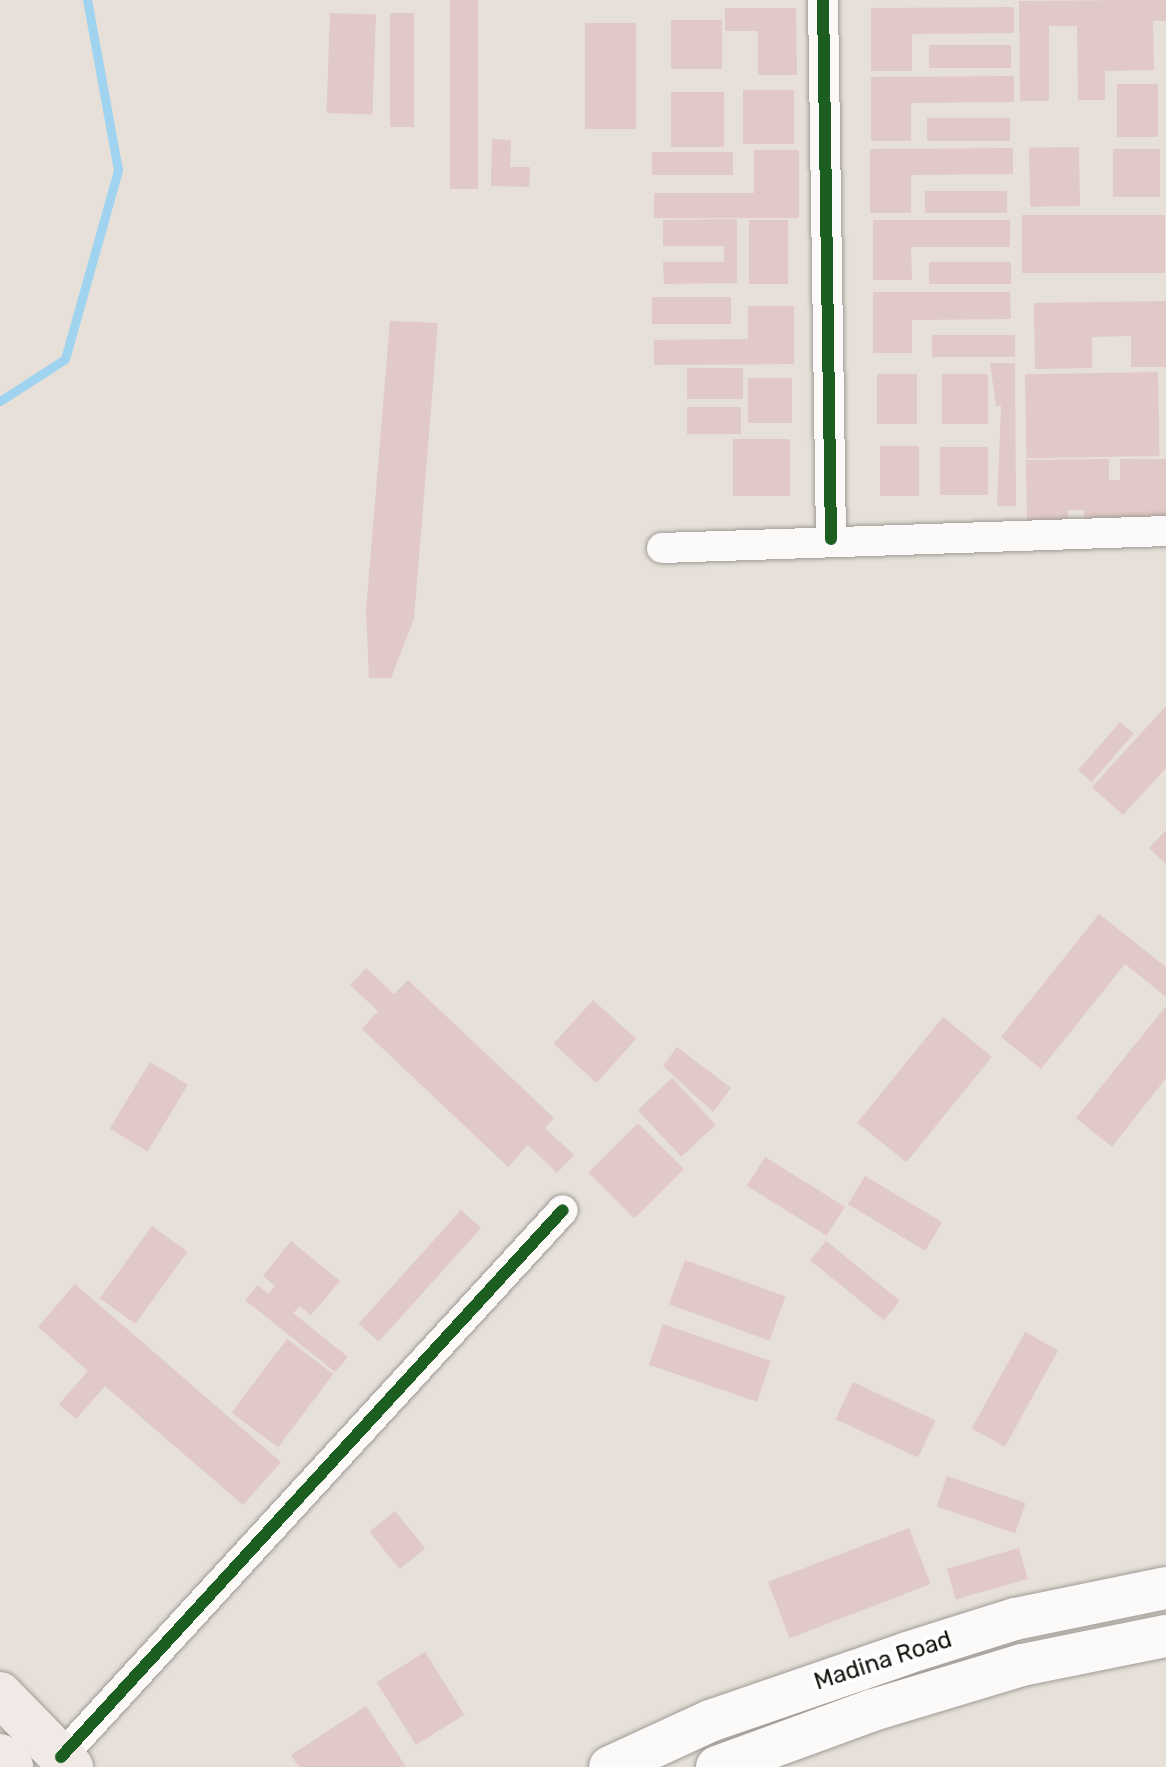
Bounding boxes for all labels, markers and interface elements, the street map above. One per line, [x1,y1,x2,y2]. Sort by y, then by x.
street label: Madina Road [811,1625,955,1697]

